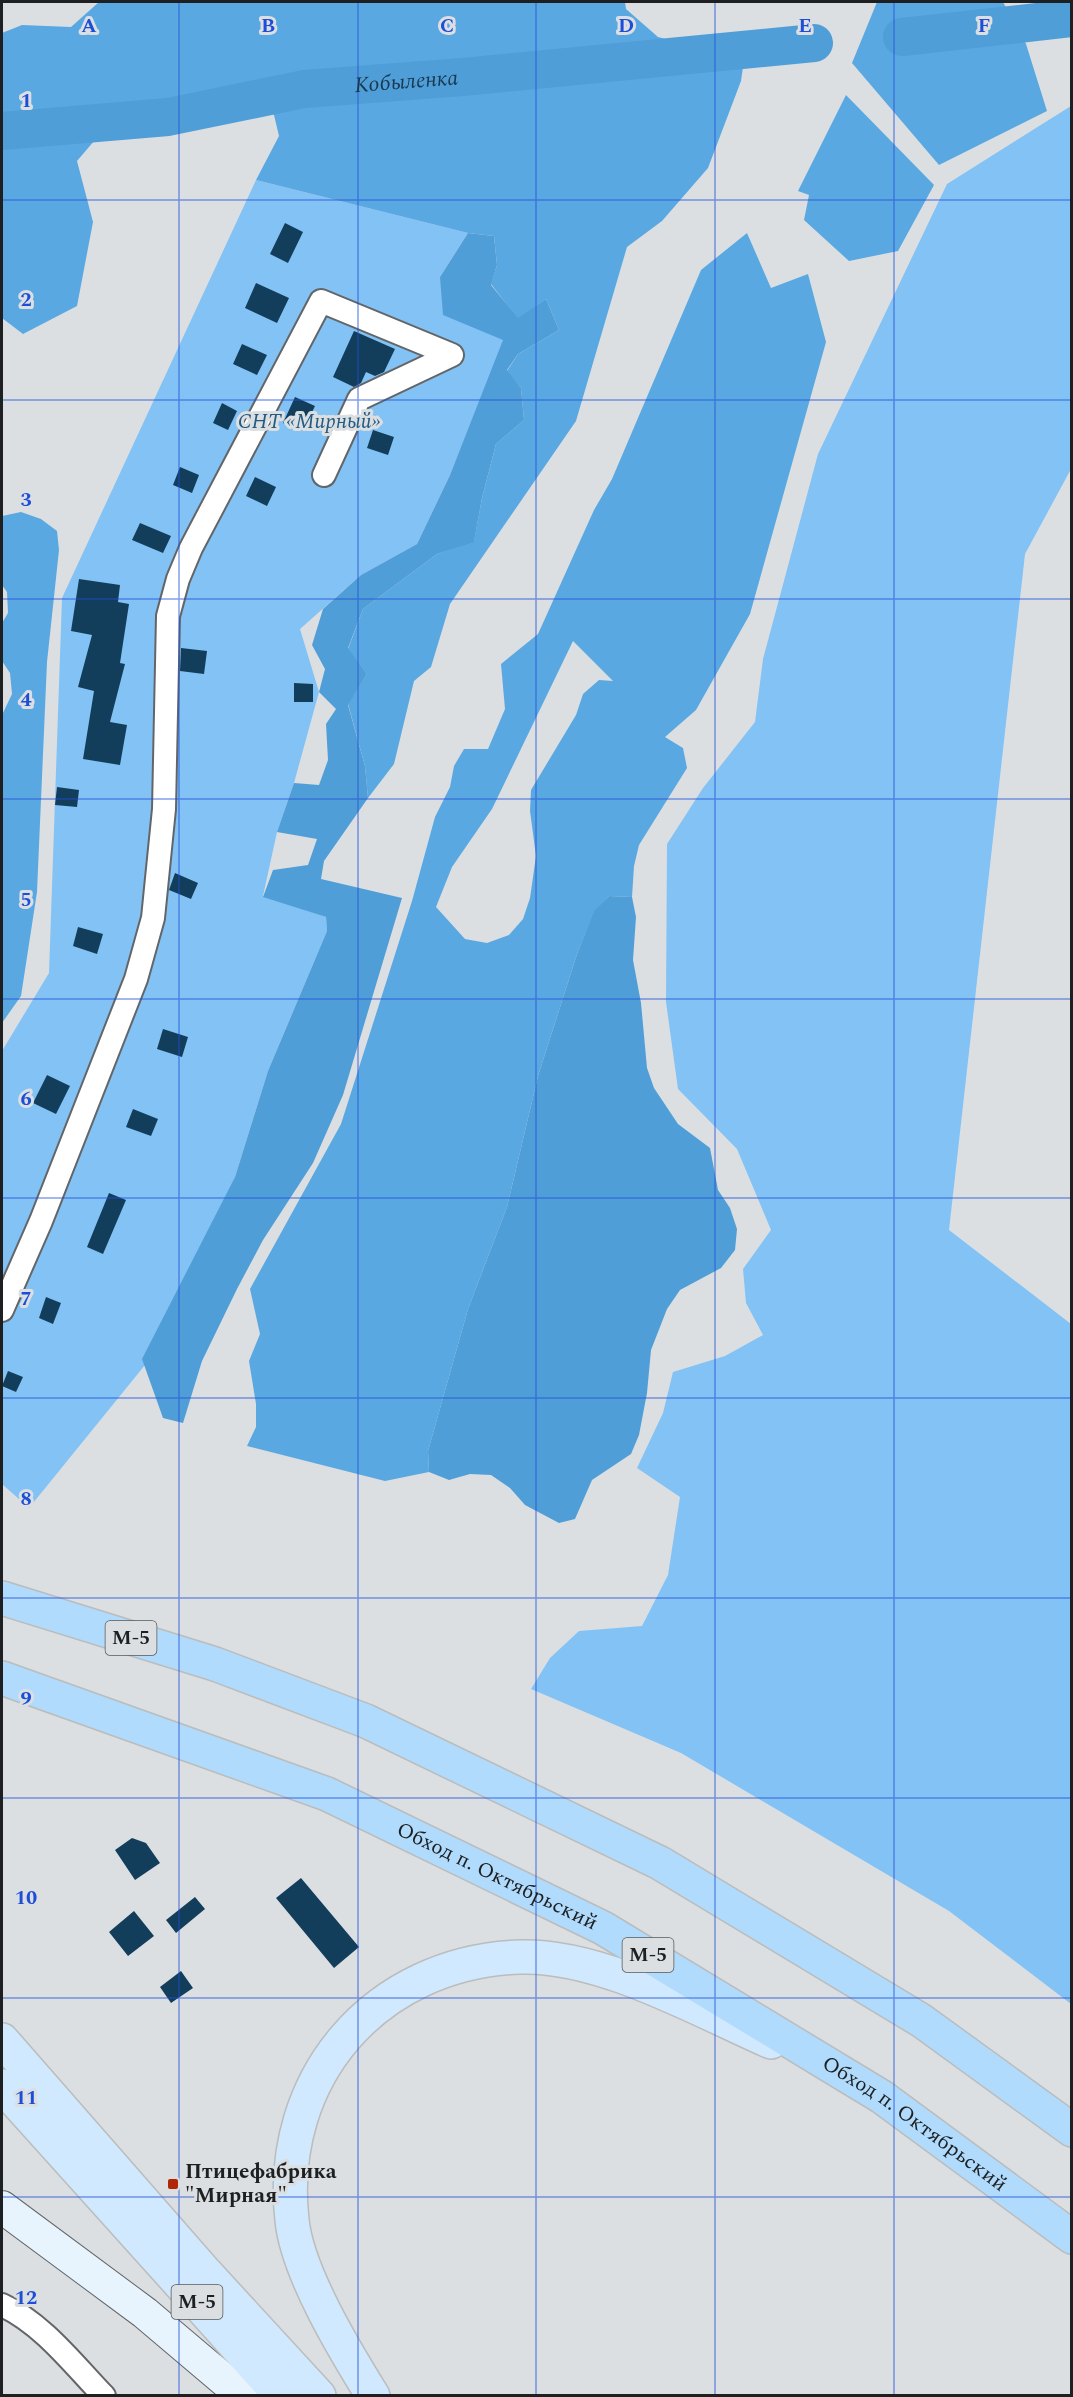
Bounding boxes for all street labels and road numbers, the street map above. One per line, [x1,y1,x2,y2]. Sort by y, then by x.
road number: М-5 [106,1621,156,1655]
street label: Обход п. Октябрьский [391,1814,603,1939]
road number: М-5 [622,1938,674,1972]
street label: Обход п. Октябрьский [815,2048,1014,2200]
road number: М-5 [172,2285,222,2319]

